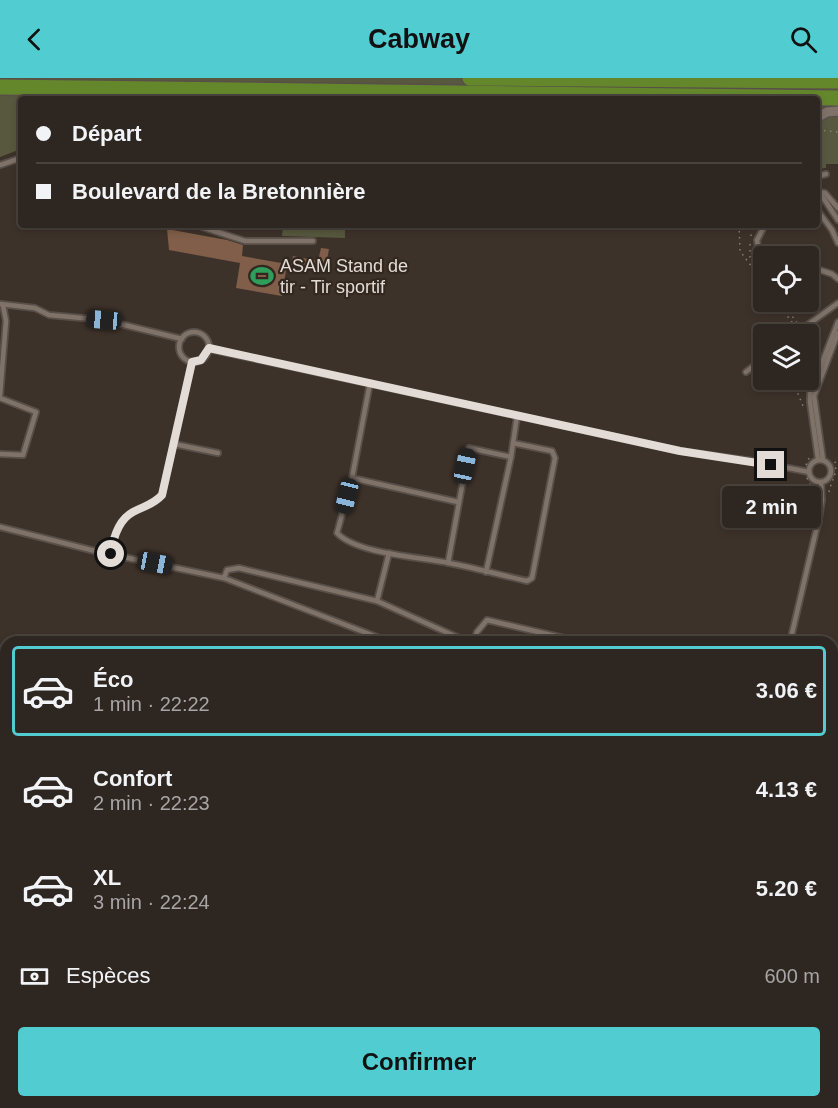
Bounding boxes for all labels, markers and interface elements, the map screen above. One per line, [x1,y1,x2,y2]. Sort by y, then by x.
icon: back [18,23,51,56]
icon: search [787,23,820,56]
text: Cabway [368,24,470,54]
text: Départ [72,121,142,146]
text: Boulevard de la Bretonnière [72,179,365,204]
map controls [753,246,819,390]
button: locate [753,246,819,312]
place label: ASAM Stand de tir - Tir sportif [280,256,408,297]
sports icon: ASAM Stand de tir - Tir sportif [249,263,275,289]
car [85,309,123,331]
button: layers [753,324,819,390]
car [452,447,478,485]
route end [757,451,784,478]
car [334,476,360,516]
callout: 2 min [722,486,820,528]
text: 2 min [745,496,798,518]
route start [97,540,124,567]
car [136,551,174,575]
icon: car [21,664,75,718]
text: Éco [93,667,133,692]
text: 3.06 € [756,678,817,703]
text: 1 min · 22:22 [93,693,210,715]
icon: car [21,763,75,817]
text: Confort [93,766,172,791]
text: 4.13 € [756,777,817,802]
text: 2 min · 22:23 [93,792,210,814]
icon: car [21,862,75,916]
text: XL [93,865,121,890]
text: 5.20 € [756,876,817,901]
text: 3 min · 22:24 [93,891,210,913]
icon: cash [18,960,51,993]
text: Espèces [66,963,150,988]
text: 600 m [764,965,820,987]
button: Confirmer [18,1027,820,1096]

